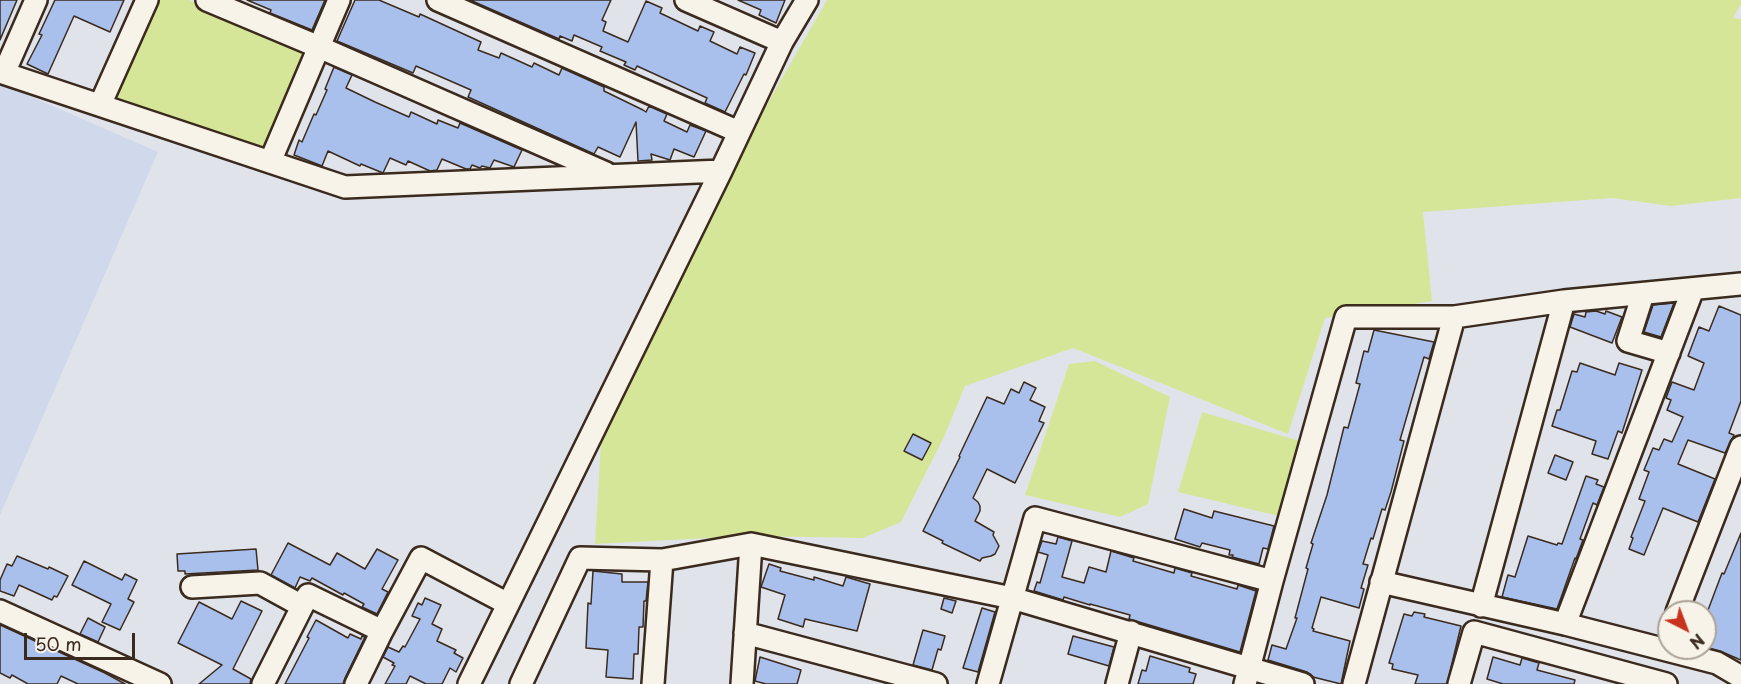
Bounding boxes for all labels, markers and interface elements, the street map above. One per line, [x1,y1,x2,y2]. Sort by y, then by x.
north arrow [1657,600,1717,660]
scale bar [27,621,138,659]
text: N [1685,629,1710,655]
text: 50 m [35,630,82,657]

